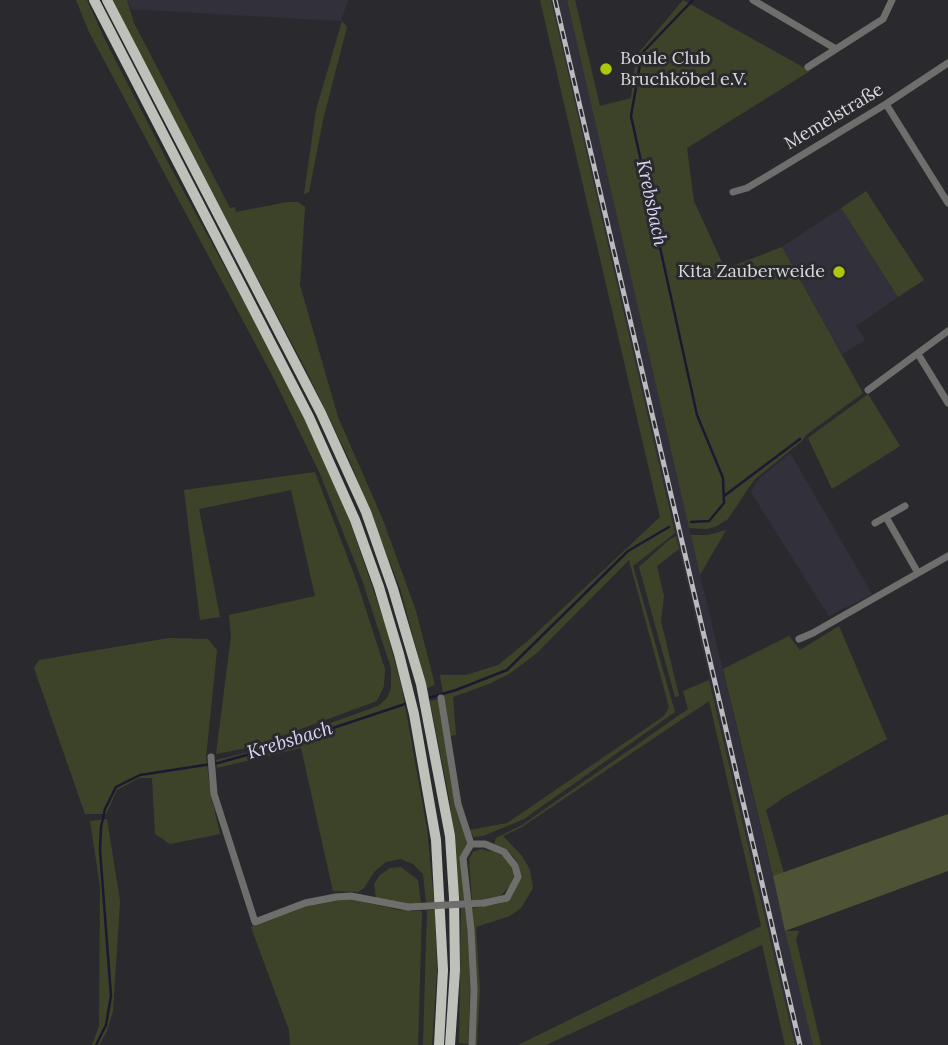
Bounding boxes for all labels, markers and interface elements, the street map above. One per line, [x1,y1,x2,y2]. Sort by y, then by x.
place label: Boule Club Bruchköbel e.V. [620,48,747,90]
marker: Boule Club Bruchköbel e.V. [598,61,614,77]
street label: Memelstraße [781,79,887,155]
water label: Krebsbach [631,158,671,248]
place label: Kita Zauberweide [678,261,825,283]
marker: Kita Zauberweide [831,264,847,280]
water label: Krebsbach [245,717,335,765]

